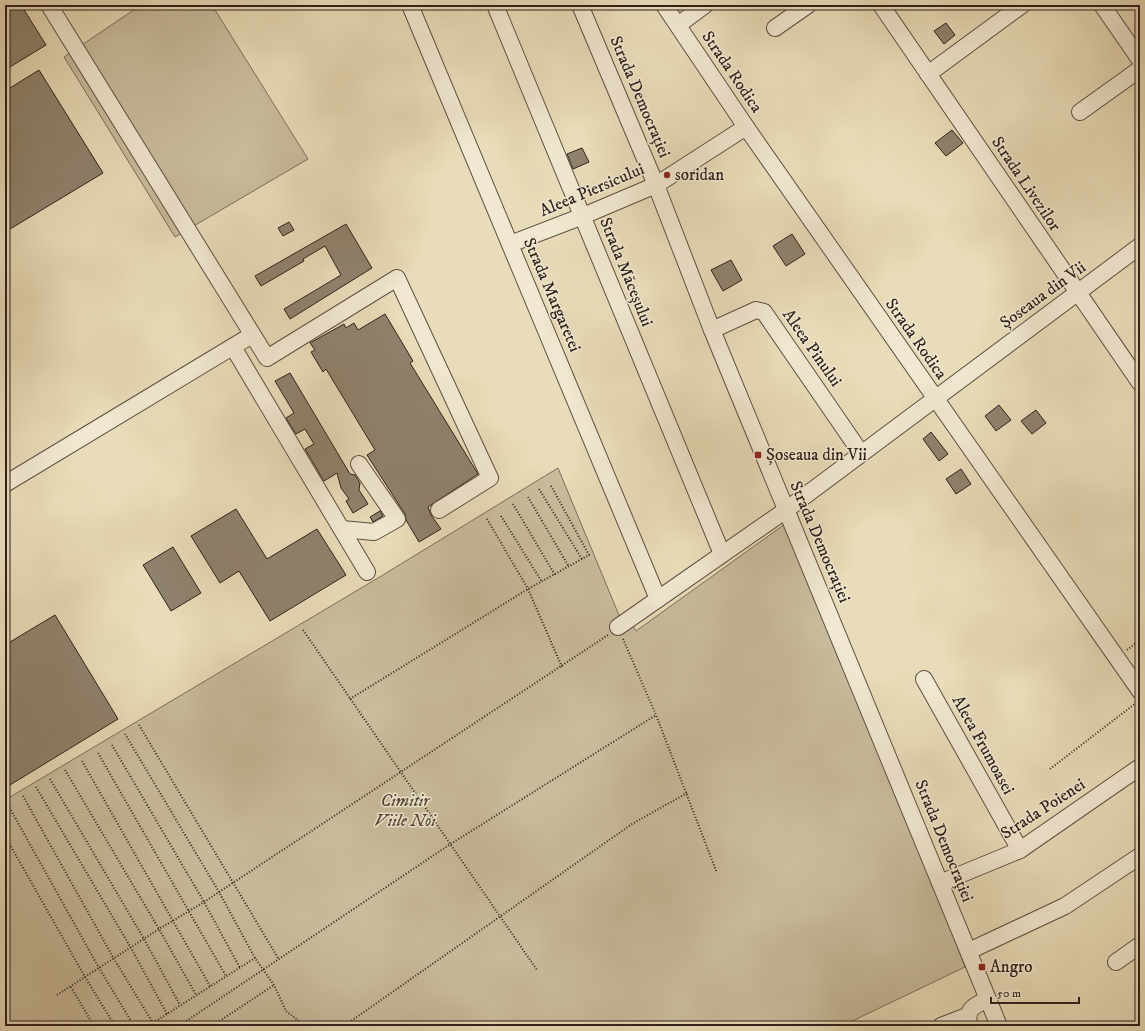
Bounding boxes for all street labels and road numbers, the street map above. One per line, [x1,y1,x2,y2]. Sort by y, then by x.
street label: Strada Rodica [697,27,768,118]
street label: Strada Democrației [604,33,676,161]
street label: Strada Livezilor [986,132,1066,236]
street label: Aleea Piersicului [536,158,648,222]
street label: Strada Măceșului [594,214,658,330]
street label: Strada Margaretei [518,235,586,355]
street label: Șoseaua din Vii [996,256,1090,334]
street label: Strada Rodica [880,294,952,385]
street label: Aleea Pinului [777,305,847,391]
street label: Strada Democrației [784,478,856,606]
street label: Aleea Frumoasei [947,691,1019,799]
street label: Strada Poienei [996,773,1090,845]
street label: Strada Democrației [909,777,979,905]

